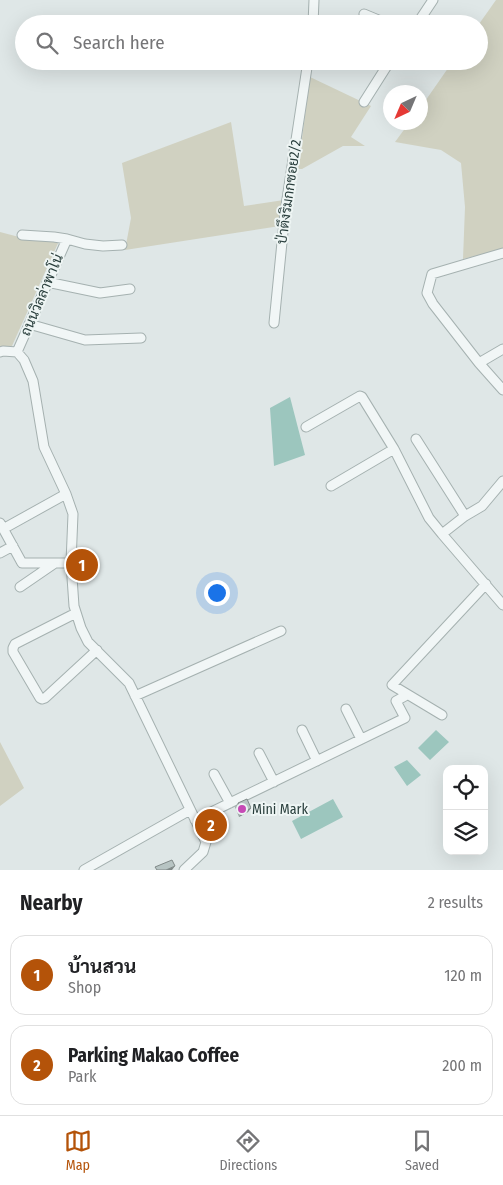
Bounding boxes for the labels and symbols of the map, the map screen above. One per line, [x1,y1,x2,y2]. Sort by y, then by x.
north arrow [383,85,428,130]
street label: ป่าตึงริมกกซอย2/2 [273,139,305,245]
street label: ถนนวิลล่าพาโน่ [17,251,67,338]
pin: 1 [66,546,98,584]
your location [204,580,230,606]
place label: Mini Mark [252,801,308,818]
marker: Mini Mark [236,803,248,815]
pin: 2 [195,806,227,844]

